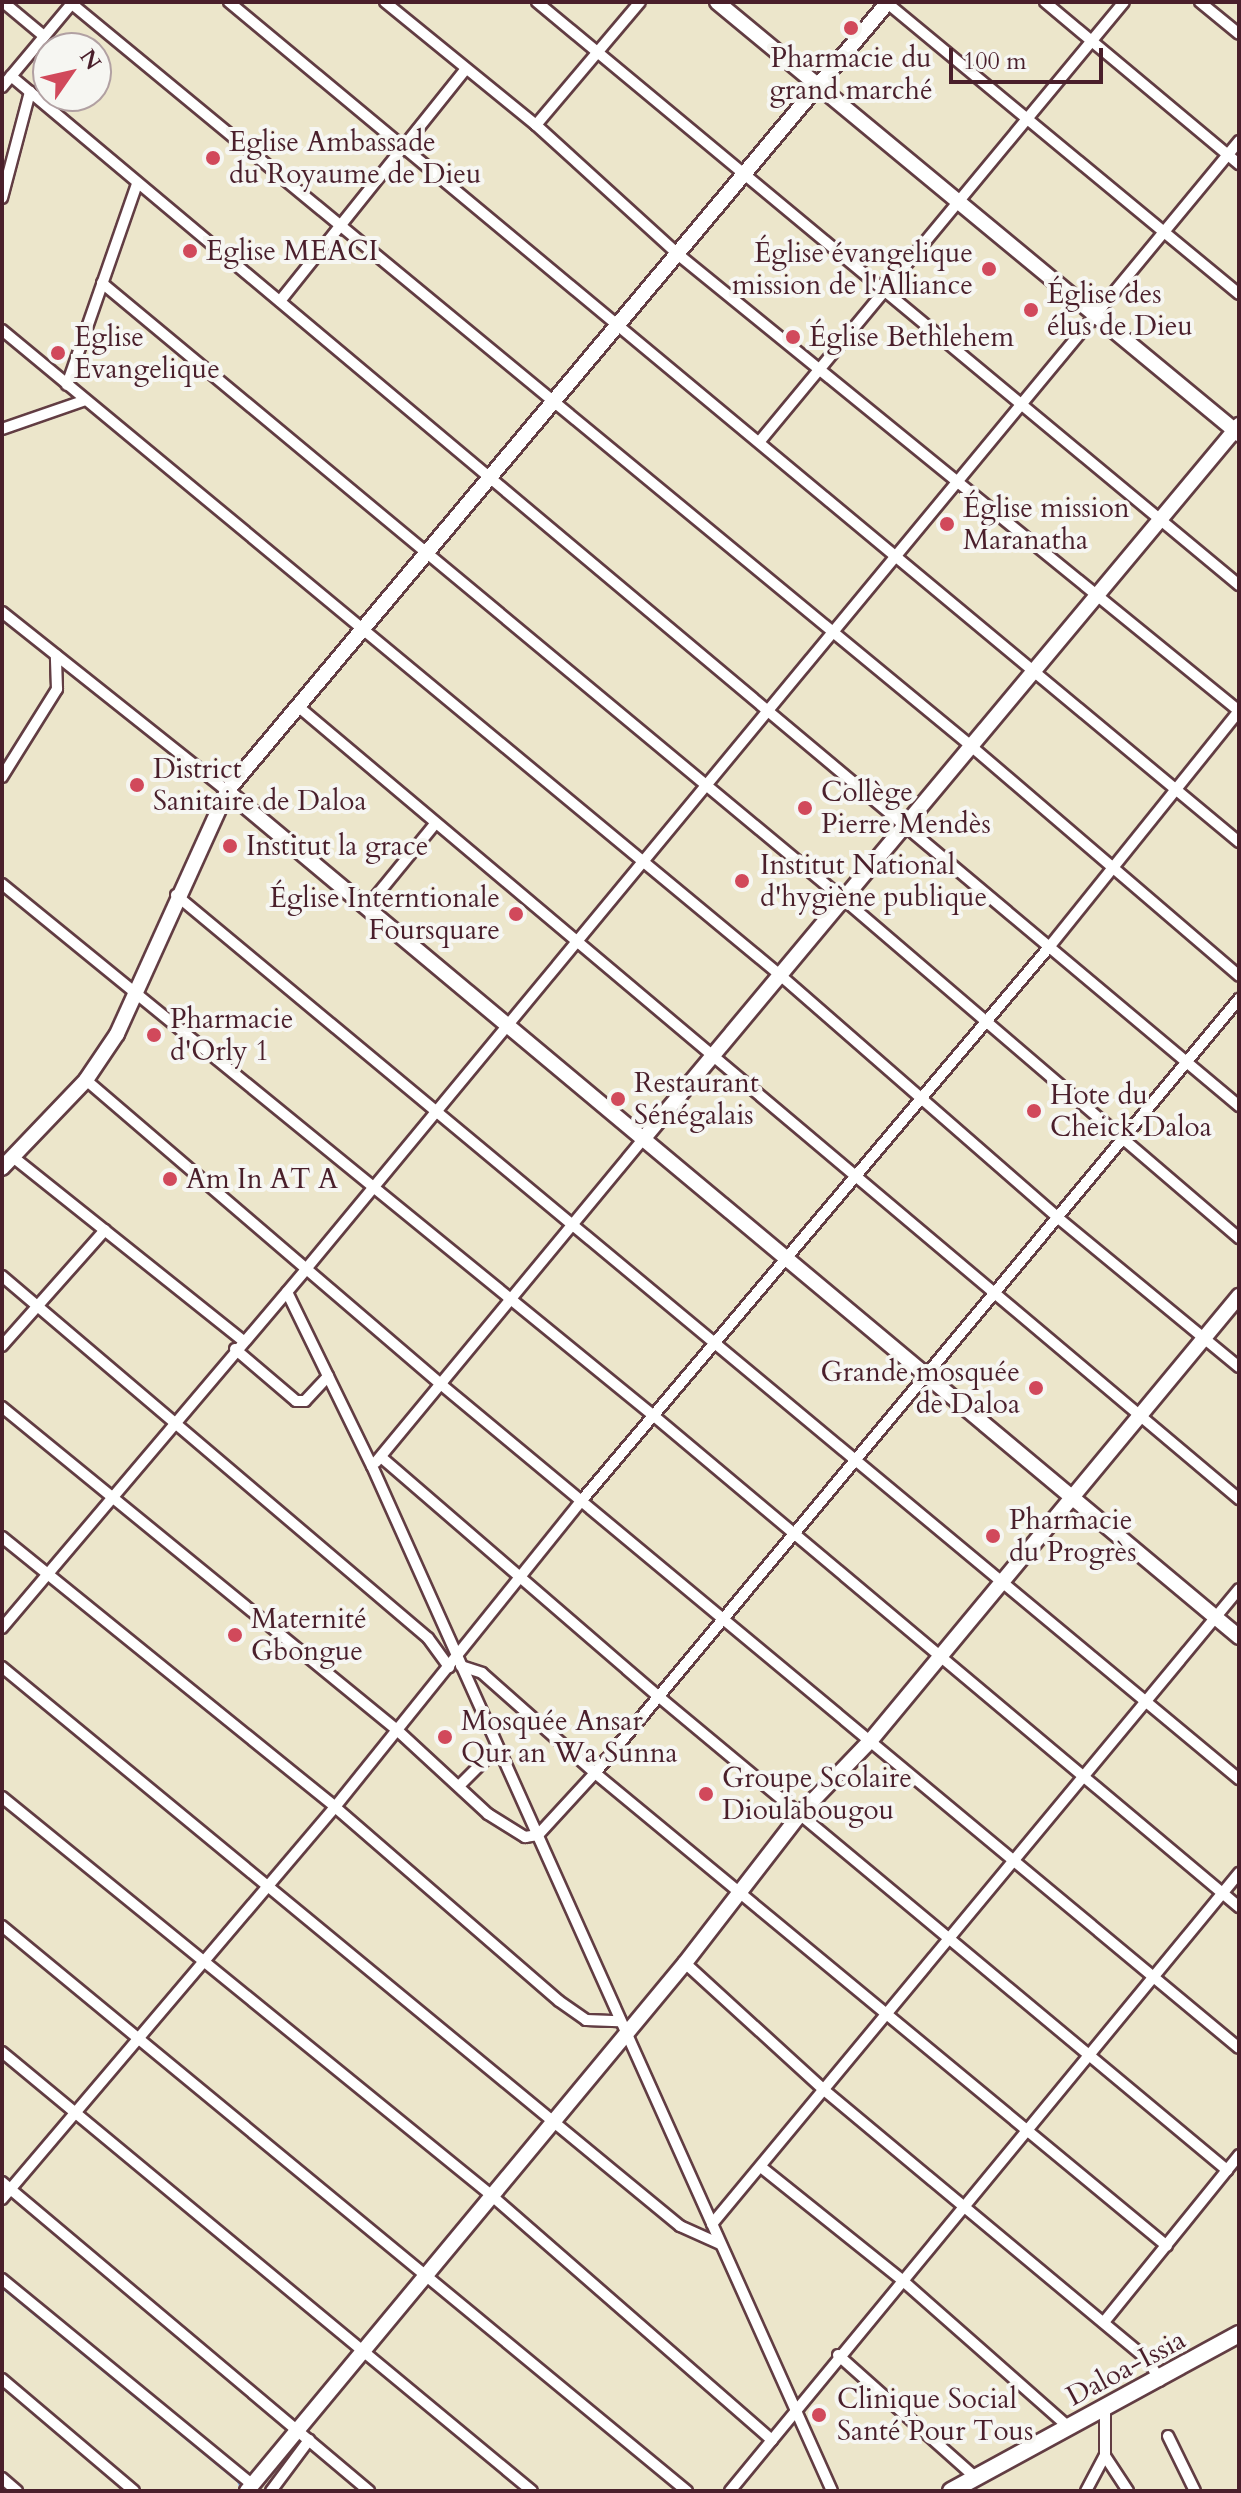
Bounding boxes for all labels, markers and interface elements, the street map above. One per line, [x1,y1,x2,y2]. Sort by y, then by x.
marker: Pharmacie du grand marché [842,19,860,37]
north arrow [32,32,112,112]
scale bar [953,32,1107,82]
place label: Pharmacie du grand marché [769,41,933,107]
text: N [72,43,108,76]
text: 100 m [963,45,1027,78]
place label: Eglise Ambassade du Royaume de Dieu [229,125,481,191]
marker: Eglise Ambassade du Royaume de Dieu [204,149,222,167]
place label: Eglise MEACI [206,234,378,268]
place label: Église évangelique mission de l'Alliance [732,236,973,302]
marker: Eglise MEACI [181,242,199,260]
marker: Église évangelique mission de l'Alliance [980,260,998,278]
place label: Église des élus de Dieu [1047,277,1193,343]
marker: Église des élus de Dieu [1022,301,1040,319]
place label: Eglise Evangelique [74,320,220,386]
place label: Église Bethlehem [809,320,1014,354]
marker: Église Bethlehem [784,328,802,346]
marker: Eglise Evangelique [49,344,67,362]
place label: Église mission Maranatha [963,491,1130,557]
marker: Église mission Maranatha [938,515,956,533]
place label: District Sanitaire de Daloa [153,752,367,818]
place label: Collège Pierre Mendès [821,775,991,841]
marker: District Sanitaire de Daloa [128,776,146,794]
marker: Collège Pierre Mendès [796,799,814,817]
place label: Institut la grace [246,829,428,863]
marker: Institut la grace [221,837,239,855]
place label: Institut National d'hygiène publique [760,848,987,914]
marker: Institut National d'hygiène publique [731,870,753,892]
place label: Église Interntionale Foursquare [270,881,500,947]
marker: Église Interntionale Foursquare [507,905,525,923]
place label: Pharmacie d'Orly 1 [170,1002,293,1068]
marker: Pharmacie d'Orly 1 [145,1026,163,1044]
place label: Restaurant Sénégalais [634,1066,759,1132]
place label: Hote du Cheick Daloa [1050,1078,1212,1144]
marker: Restaurant Sénégalais [609,1090,627,1108]
marker: Hote du Cheick Daloa [1025,1102,1043,1120]
place label: Am In AT A [186,1162,338,1196]
marker: Am In AT A [161,1170,179,1188]
place label: Grande mosquée de Daloa [821,1355,1020,1421]
marker: Grande mosquée de Daloa [1027,1379,1045,1397]
place label: Pharmacie du Progrès [1009,1503,1137,1569]
marker: Pharmacie du Progrès [984,1527,1002,1545]
place label: Maternité Gbongue [251,1602,367,1668]
marker: Maternité Gbongue [226,1626,244,1644]
place label: Mosquée Ansar Qur an Wa Sunna [461,1704,678,1770]
marker: Mosquée Ansar Qur an Wa Sunna [436,1728,454,1746]
place label: Groupe Scolaire Dioulabougou [722,1761,912,1827]
marker: Groupe Scolaire Dioulabougou [697,1785,715,1803]
street label: Daloa-Issia [1061,2323,1191,2413]
place label: Clinique Social Santé Pour Tous [837,2382,1033,2448]
marker: Clinique Social Santé Pour Tous [808,2404,830,2426]

